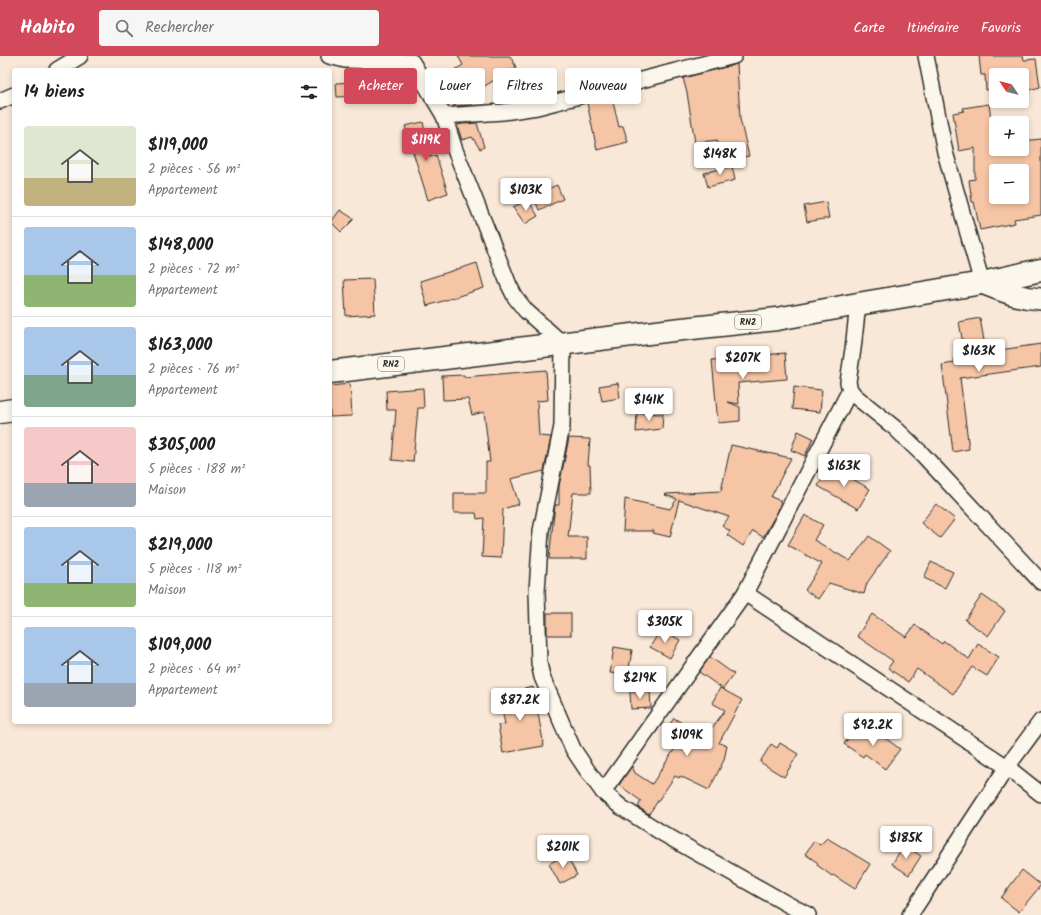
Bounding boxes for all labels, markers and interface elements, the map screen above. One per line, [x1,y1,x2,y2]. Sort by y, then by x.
search box [99,10,379,46]
text: Habito [20,13,75,43]
text: Rechercher [145,16,213,40]
icon: search [113,17,135,39]
text: Carte [853,17,885,39]
text: Itinéraire [907,17,959,39]
text: Favoris [981,17,1021,39]
chip: Acheter [344,68,417,104]
chip: Louer [425,68,485,104]
chip: Filtres [493,68,557,104]
chip: Nouveau [565,68,641,104]
north arrow [989,68,1029,108]
map controls [989,68,1029,204]
text: 14 biens [24,79,85,106]
icon: filters [298,81,320,103]
button: + [989,116,1029,156]
pin: $119K [398,128,454,162]
text: $119K [411,130,441,151]
text: $119,000 [148,132,208,159]
icon: home [56,142,104,190]
pin: $148K [692,142,748,176]
text: $148K [703,144,737,165]
text: 2 pièces · 56 m² [148,159,240,180]
button: − [989,164,1029,204]
pin: $103K [498,178,554,212]
text: Appartement [148,180,218,201]
text: $103K [509,180,543,201]
text: $148,000 [148,232,213,259]
icon: home [56,243,104,291]
text: 2 pièces · 72 m² [148,259,240,280]
text: Appartement [148,280,218,301]
road number: RN2 [735,315,761,329]
text: $163,000 [148,332,212,359]
pin: $163K [951,339,1007,373]
text: $163K [962,341,996,362]
icon: home [56,343,104,391]
pin: $207K [715,346,771,380]
text: $207K [725,348,761,369]
road number: RN2 [378,357,404,371]
text: 2 pièces · 76 m² [148,359,239,380]
text: Appartement [148,380,218,401]
pin: $141K [621,388,677,422]
text: $141K [634,390,664,411]
text: $305,000 [148,432,215,459]
icon: home [56,443,104,491]
pin: $163K [816,454,872,488]
text: $163K [827,456,861,477]
text: 5 pièces · 188 m² [148,459,245,480]
text: Maison [148,480,186,501]
text: $219,000 [148,532,212,559]
icon: home [56,543,104,591]
text: 5 pièces · 118 m² [148,559,241,580]
text: Maison [148,580,186,601]
pin: $305K [637,610,693,644]
text: $305K [647,612,683,633]
text: $109,000 [148,632,211,659]
icon: home [56,643,104,691]
text: 2 pièces · 64 m² [148,659,240,680]
pin: $219K [612,666,668,700]
text: $219K [623,668,657,689]
text: Appartement [148,680,218,701]
pin: $87.2K [487,688,553,722]
text: $87.2K [500,690,540,711]
pin: $92.2K [840,713,906,747]
text: $92.2K [853,715,893,736]
pin: $109K [659,723,715,757]
text: $109K [671,725,703,746]
pin: $185K [878,826,934,860]
text: $185K [889,828,923,849]
pin: $201K [535,835,591,869]
text: $201K [546,837,580,858]

